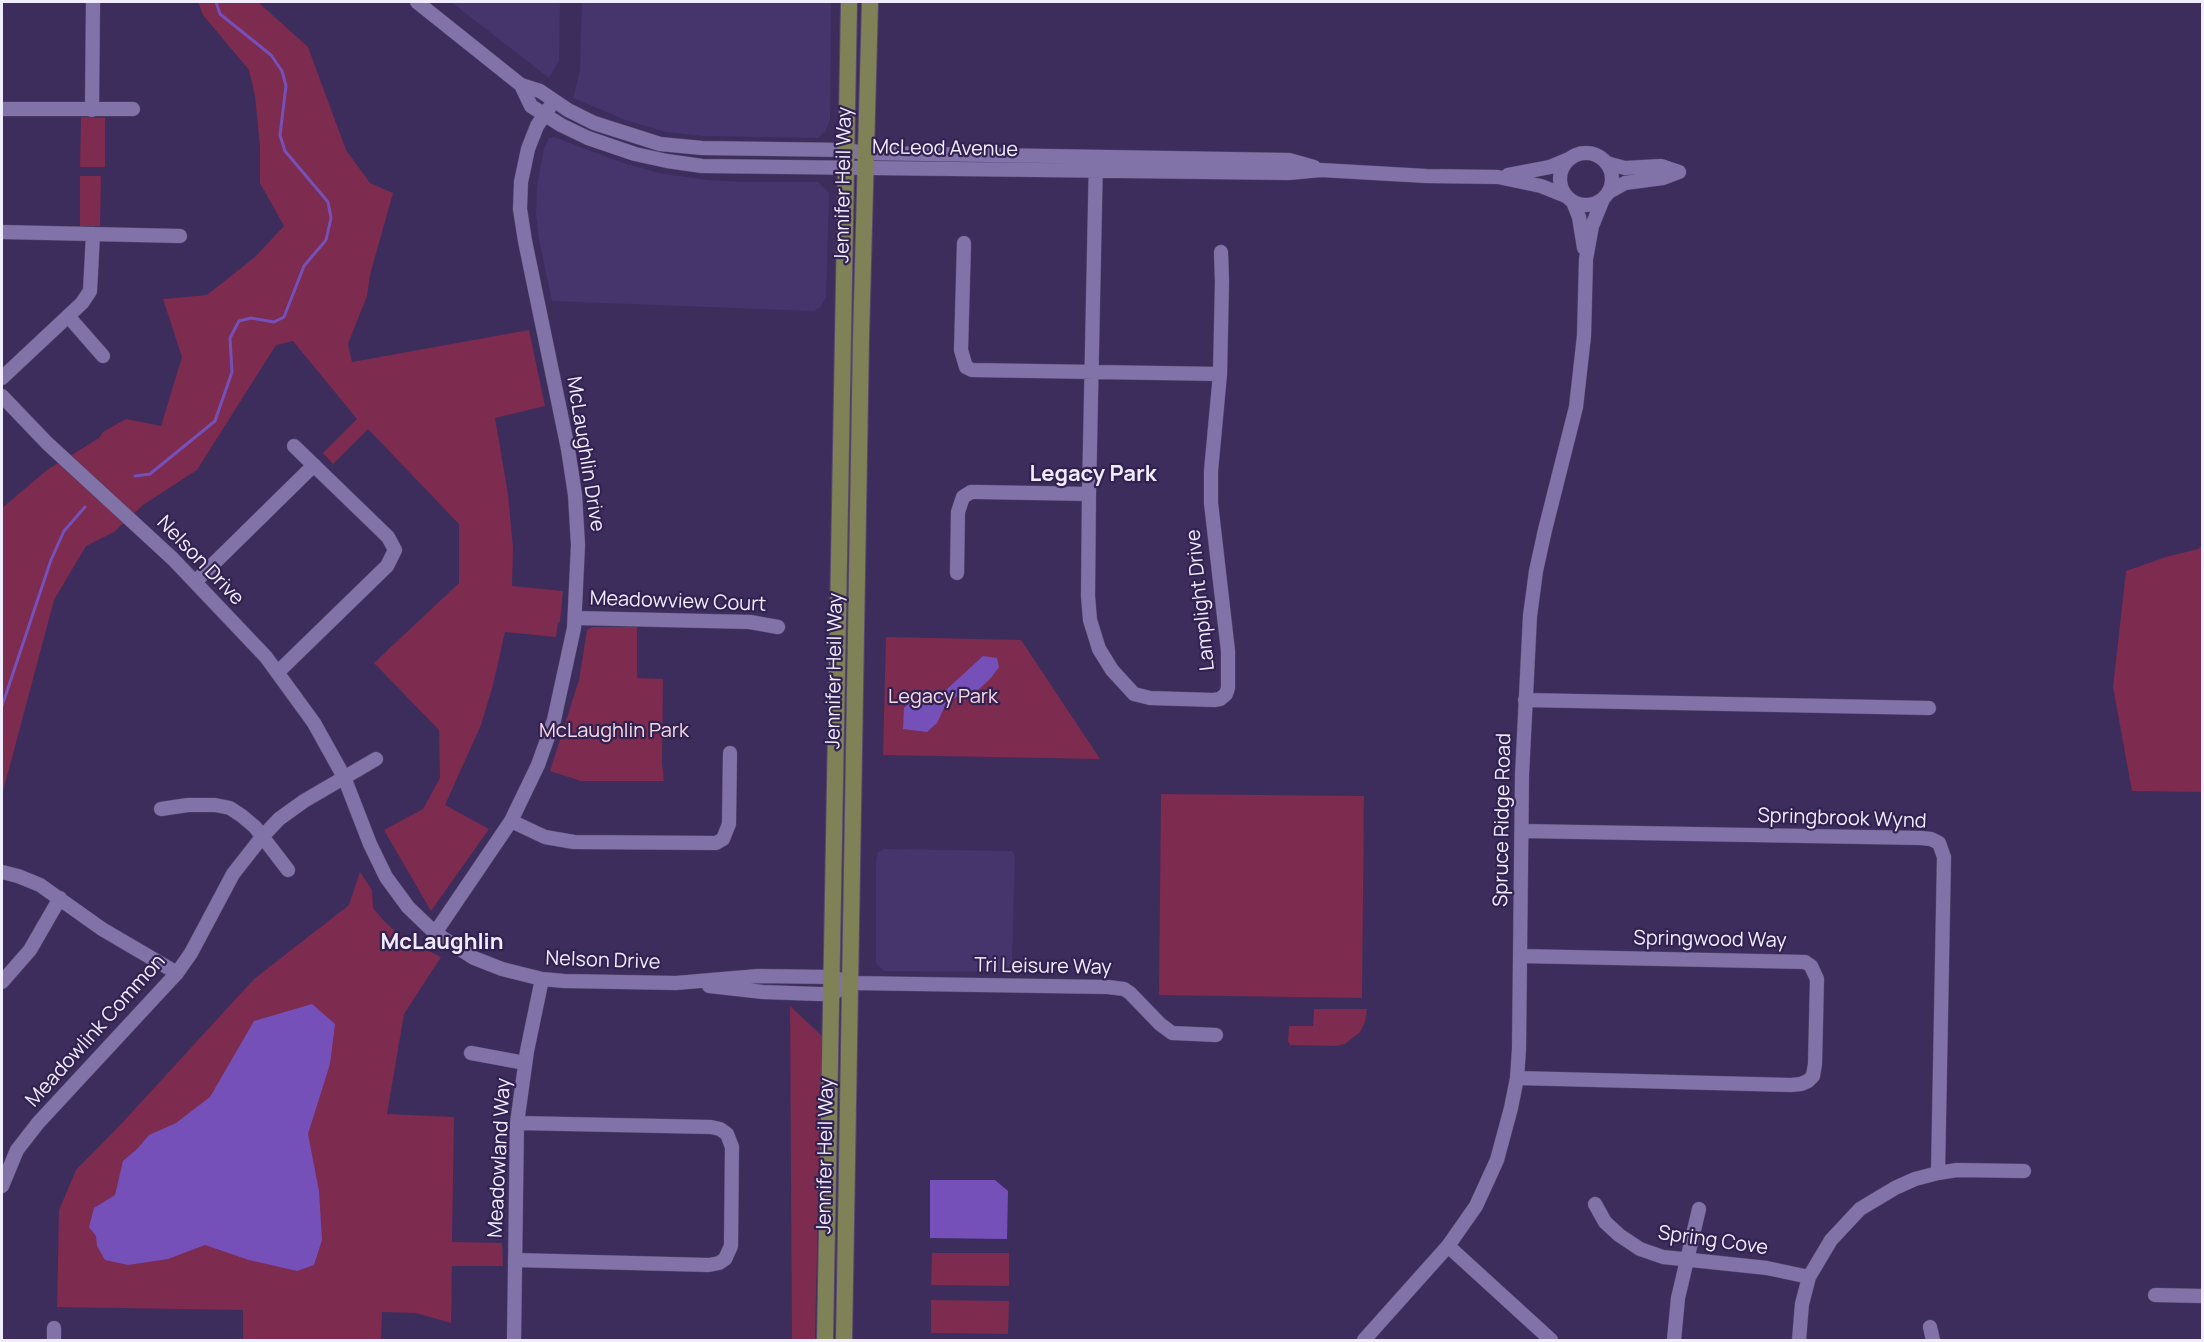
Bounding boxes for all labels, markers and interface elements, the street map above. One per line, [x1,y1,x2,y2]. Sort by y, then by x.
street label: Jennifer Heil Way [831,107,857,263]
street label: McLeod Avenue [872,136,1018,162]
street label: McLaughlin Drive [561,375,609,533]
district label: Legacy Park [1029,462,1157,488]
street label: Nelson Drive [151,511,249,611]
street label: Lamplight Drive [1182,528,1220,672]
street label: Meadowview Court [589,587,767,617]
street label: Jennifer Heil Way [822,593,848,749]
park label: Legacy Park [888,685,998,709]
park label: McLaughlin Park [539,719,689,743]
street label: Spruce Ridge Road [1489,733,1517,907]
street label: Springbrook Wynd [1757,804,1927,834]
street label: Springwood Way [1633,927,1787,953]
district label: McLaughlin [380,930,504,956]
street label: Nelson Drive [545,947,661,975]
street label: Meadowlink Common [21,950,171,1112]
street label: Tri Leisure Way [974,954,1112,980]
street label: Meadowland Way [484,1077,516,1239]
street label: Jennifer Heil Way [813,1078,839,1234]
street label: Spring Cove [1656,1221,1770,1261]

